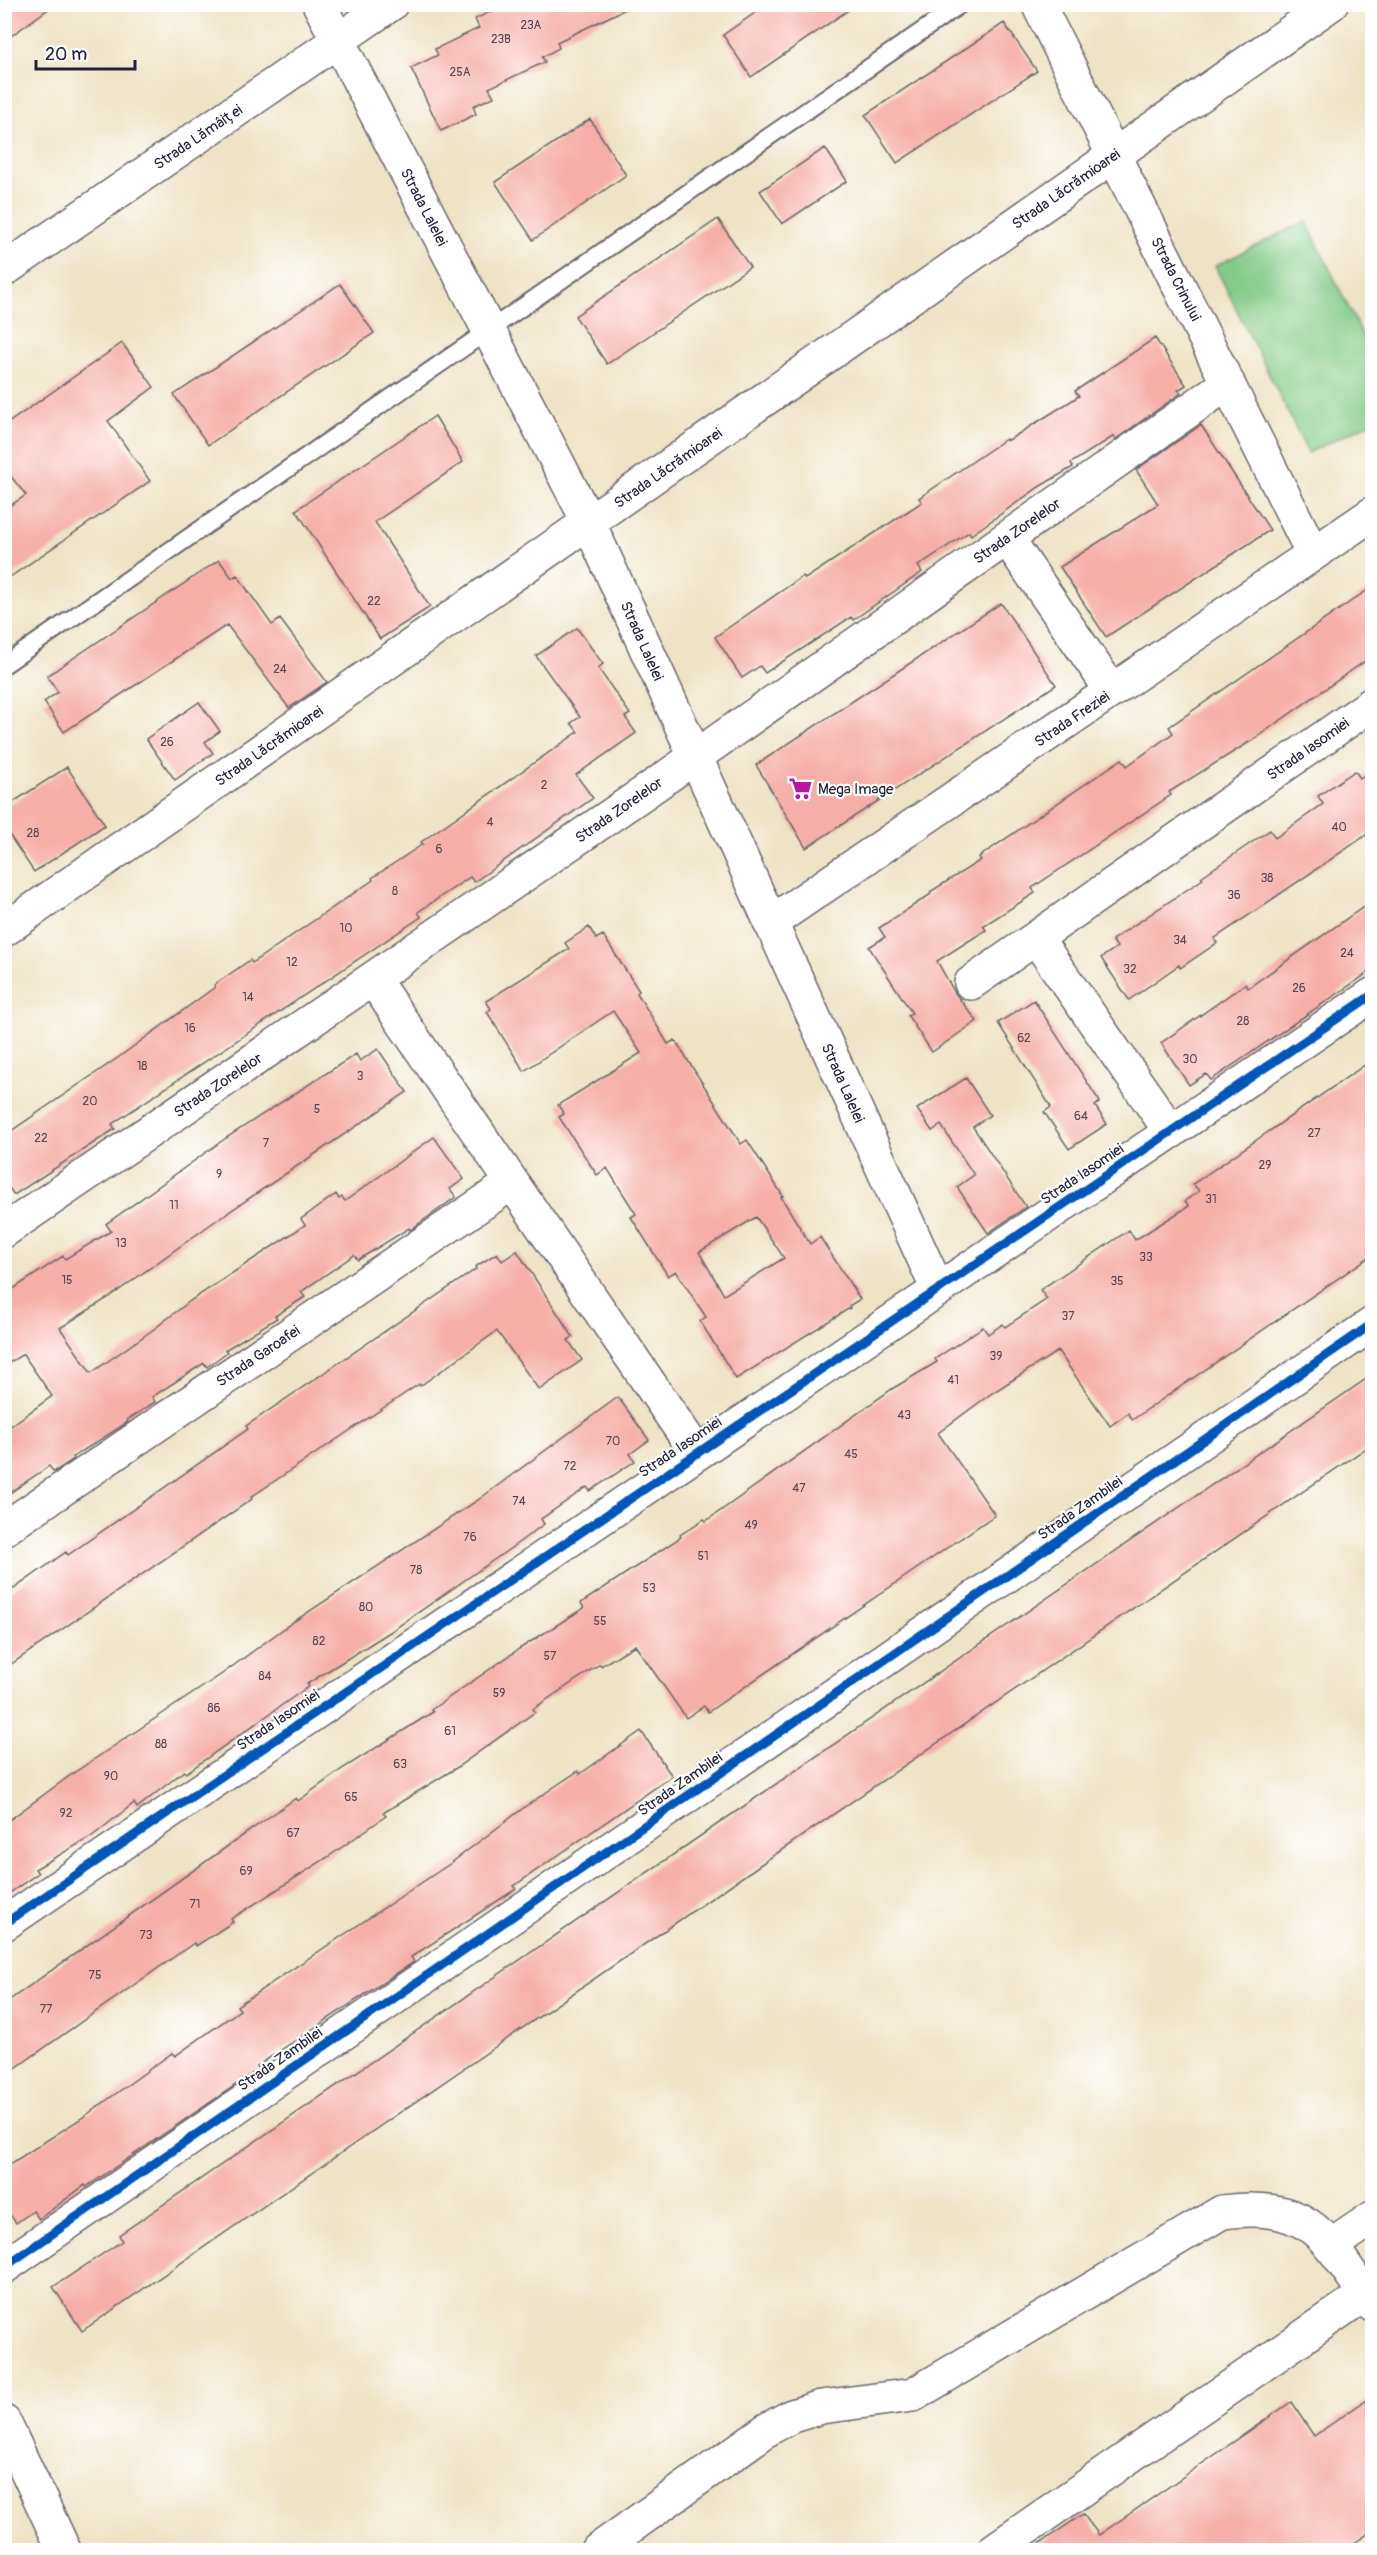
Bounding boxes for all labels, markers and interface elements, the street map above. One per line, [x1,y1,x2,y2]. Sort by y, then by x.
house number: 23A [521,18,542,33]
house number: 23B [491,32,511,47]
scale bar [36,33,135,71]
text: 20 m [45,43,87,66]
house number: 25A [449,65,471,80]
street label: Strada Lămâiței [150,101,247,174]
street label: Strada Lăcrămioarei [1009,145,1124,234]
street label: Strada Lalelei [396,165,451,250]
street label: Strada Crinului [1146,234,1205,325]
street label: Strada Lăcrămioarei [611,424,726,513]
street label: Strada Zorelelor [970,494,1065,569]
house number: 22 [367,594,381,609]
street label: Strada Lalelei [616,599,668,684]
house number: 24 [273,662,287,677]
street label: Strada Freziei [1031,687,1114,752]
street label: Strada Lăcrămioarei [212,702,327,791]
street label: Strada Iasomiei [1263,714,1353,785]
house number: 26 [160,735,174,750]
street label: Strada Zorelelor [572,773,667,848]
supermarket icon: Mega Image [787,776,813,802]
house number: 2 [541,778,548,793]
place label: Mega Image [818,780,894,799]
house number: 4 [487,815,494,830]
house number: 40 [1331,820,1347,835]
house number: 28 [27,826,39,841]
house number: 6 [436,842,443,857]
house number: 38 [1261,871,1273,886]
house number: 8 [392,884,398,899]
house number: 36 [1227,888,1241,903]
house number: 10 [340,921,352,936]
house number: 34 [1173,933,1187,948]
house number: 24 [1340,946,1354,961]
house number: 12 [286,955,298,970]
house number: 32 [1123,962,1137,977]
house number: 26 [1292,981,1306,996]
house number: 14 [242,990,254,1005]
house number: 28 [1237,1014,1249,1029]
house number: 16 [184,1021,196,1036]
house number: 62 [1017,1031,1031,1046]
street label: Strada Lalelei [817,1041,869,1126]
street label: Strada Zorelelor [170,1048,267,1122]
house number: 30 [1183,1052,1197,1067]
house number: 18 [137,1059,147,1074]
house number: 3 [357,1069,364,1084]
house number: 20 [83,1094,97,1109]
house number: 5 [314,1102,320,1117]
house number: 64 [1074,1109,1088,1124]
house number: 27 [1307,1126,1321,1141]
house number: 22 [34,1131,48,1146]
house number: 7 [263,1136,270,1151]
street label: Strada Iasomiei [1037,1139,1128,1209]
house number: 29 [1259,1158,1271,1173]
house number: 9 [216,1167,222,1182]
house number: 31 [1205,1192,1217,1207]
house number: 11 [169,1198,179,1213]
house number: 13 [115,1236,127,1251]
house number: 33 [1139,1250,1153,1265]
house number: 15 [61,1273,73,1288]
house number: 35 [1110,1274,1124,1289]
house number: 37 [1061,1309,1075,1324]
street label: Strada Garoafei [213,1321,304,1391]
house number: 39 [990,1349,1002,1364]
house number: 41 [947,1373,959,1388]
house number: 43 [897,1408,911,1423]
street label: Strada Iasomiei [635,1412,726,1482]
house number: 70 [606,1434,620,1449]
house number: 45 [844,1447,858,1462]
house number: 72 [563,1459,577,1474]
street label: Strada Zambilei [1034,1472,1127,1545]
house number: 47 [792,1481,806,1496]
house number: 74 [512,1494,526,1509]
house number: 49 [744,1518,758,1533]
house number: 76 [463,1530,477,1545]
house number: 51 [697,1549,709,1564]
house number: 78 [410,1563,422,1578]
house number: 53 [642,1581,656,1596]
house number: 80 [359,1600,373,1615]
house number: 55 [593,1614,607,1629]
house number: 82 [313,1634,326,1649]
house number: 57 [544,1649,557,1664]
house number: 84 [258,1669,272,1684]
street label: Strada Iasomiei [233,1685,324,1755]
house number: 59 [493,1686,505,1701]
house number: 86 [207,1701,221,1716]
house number: 61 [444,1724,456,1739]
house number: 88 [155,1737,167,1752]
street label: Strada Zambilei [634,1748,727,1821]
house number: 63 [393,1757,407,1772]
house number: 90 [104,1769,118,1784]
house number: 65 [344,1790,358,1805]
house number: 92 [60,1806,73,1821]
house number: 67 [286,1826,300,1841]
house number: 69 [239,1864,253,1879]
house number: 71 [189,1897,201,1912]
house number: 73 [139,1928,153,1943]
house number: 75 [89,1968,101,1983]
house number: 77 [40,2002,53,2017]
street label: Strada Zambilei [234,2023,327,2096]

